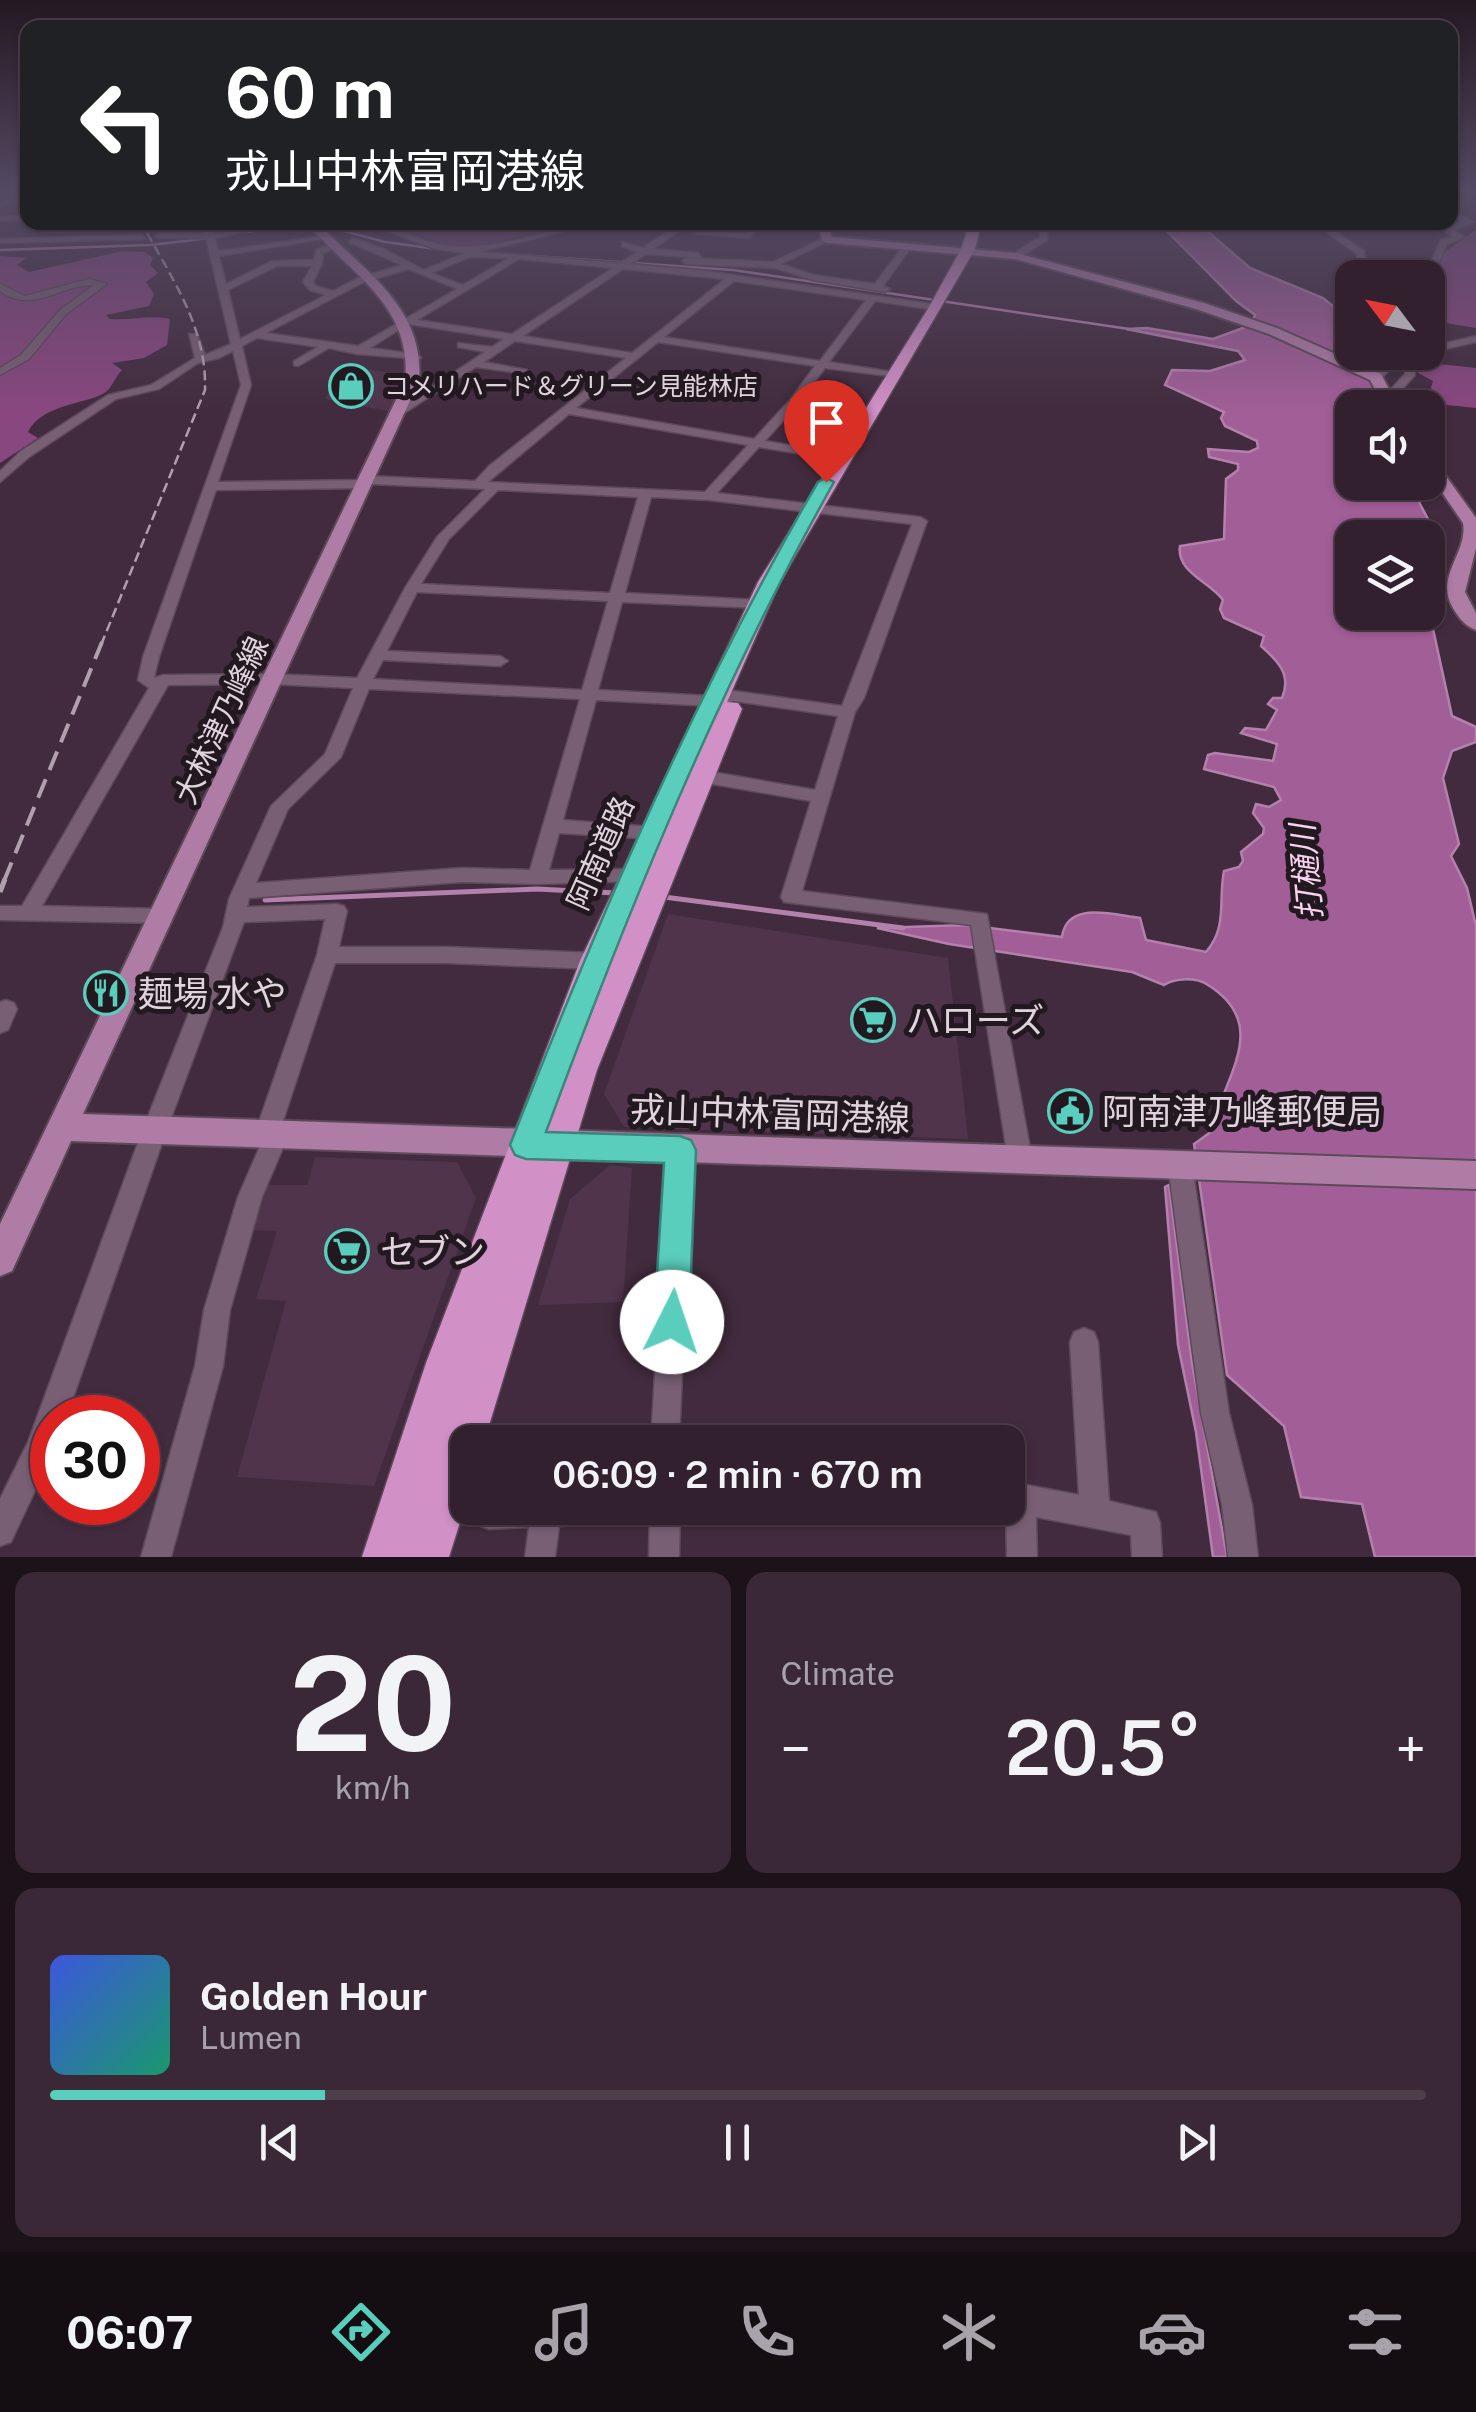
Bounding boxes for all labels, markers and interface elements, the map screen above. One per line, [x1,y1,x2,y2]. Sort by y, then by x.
text: 60 m [225,51,395,134]
icon: left [60,60,190,190]
text: 戎山中林富岡港線 [225,144,585,197]
north arrow [1335,260,1445,370]
map controls [1335,260,1445,630]
shop icon: コメリハード＆グリーン見能林店 [328,363,374,409]
place label: コメリハード＆グリーン見能林店 [384,371,758,401]
pin [784,380,869,483]
button: sound [1335,390,1445,500]
icon: arrive [799,395,854,450]
button: layers [1335,520,1445,630]
street label: 大林津乃峰線 [167,631,275,809]
street label: 阿南道路 [559,791,641,915]
water label: 打樋川 [1283,820,1329,921]
restaurant icon: 麺場 水や [83,970,129,1016]
place label: 麺場 水や [138,973,287,1014]
supermarket icon: ハローズ [850,997,896,1043]
place label: ハローズ [906,1000,1044,1041]
public building icon: 阿南津乃峰郵便局 [1047,1088,1093,1134]
street label: 戎山中林富岡港線 [629,1089,911,1139]
place label: 阿南津乃峰郵便局 [1102,1091,1382,1132]
supermarket icon: セブン [324,1228,370,1274]
place label: セブン [380,1231,485,1272]
position arrow [620,1270,724,1374]
speed limit sign: 30 [30,1395,160,1525]
text: 06:09 · 2 min · 670 m [552,1452,923,1497]
text: 20 [290,1628,456,1780]
text: Climate [781,1655,895,1692]
text: 20.5° [1005,1704,1202,1792]
text: − [781,1717,811,1781]
text: + [1396,1717,1426,1781]
text: km/h [335,1769,410,1806]
text: Golden Hour [200,1974,427,2019]
text: Lumen [200,2019,302,2056]
icon: previous [252,2115,307,2170]
icon: pause [710,2115,765,2170]
icon: next [1169,2115,1224,2170]
icon: directions [326,2297,396,2367]
icon: music [529,2297,599,2367]
icon: phone [732,2297,802,2367]
icon: climate [934,2297,1004,2367]
icon: car [1137,2297,1207,2367]
icon: filters [1340,2297,1410,2367]
text: 06:07 [66,2306,193,2359]

